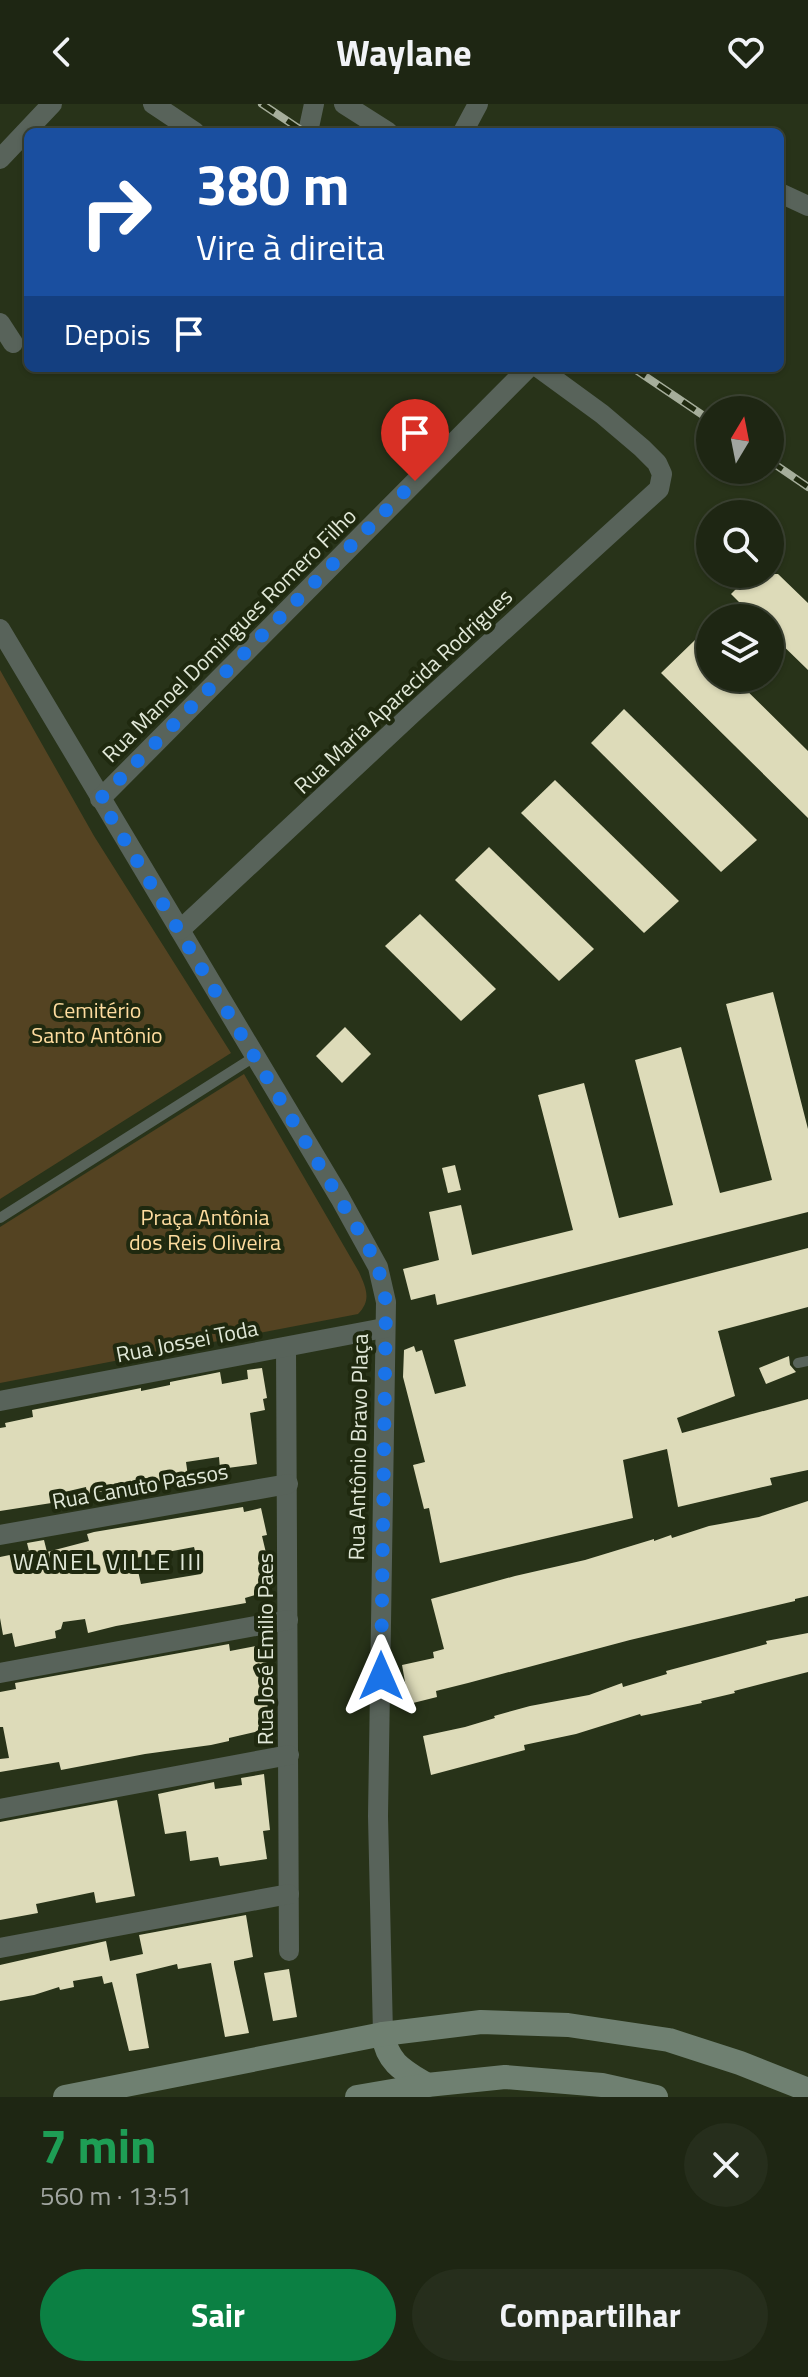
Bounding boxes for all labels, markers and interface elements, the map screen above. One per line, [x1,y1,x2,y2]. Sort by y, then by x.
text: Waylane [336,25,472,80]
icon: back [40,30,84,74]
icon: heart [724,30,768,74]
text: 380 m [196,142,349,227]
icon: right [64,160,168,264]
text: Vire à direita [196,219,385,274]
text: Depois [64,311,151,357]
icon: arrive [167,312,211,356]
north arrow [696,396,784,484]
map controls [696,396,784,692]
pin [381,399,449,481]
icon: arrive [393,411,437,455]
street label: Rua Manoel Domingues Romero Filho [94,500,364,770]
button: search [696,500,784,588]
street label: Rua Maria Aparecida Rodrigues [286,580,520,802]
button: layers [696,604,784,692]
park label: Cemitério Santo Antônio [31,993,163,1052]
park label: Praça Antônia dos Reis Oliveira [129,1200,281,1259]
street label: Rua Jossei Toda [113,1311,261,1371]
street label: Rua Antônio Bravo Plaça [339,1333,377,1561]
street label: Rua Canuto Passos [49,1454,231,1518]
district label: WANEL VILLE III [13,1543,203,1579]
street label: Rua José Emilio Paes [248,1553,282,1745]
position arrow [339,1634,423,1718]
text: 7 min [40,2109,157,2182]
button: close [684,2123,768,2207]
text: 560 m · 13:51 [40,2176,192,2215]
button: Sair [40,2269,396,2361]
button: Compartilhar [412,2269,768,2361]

